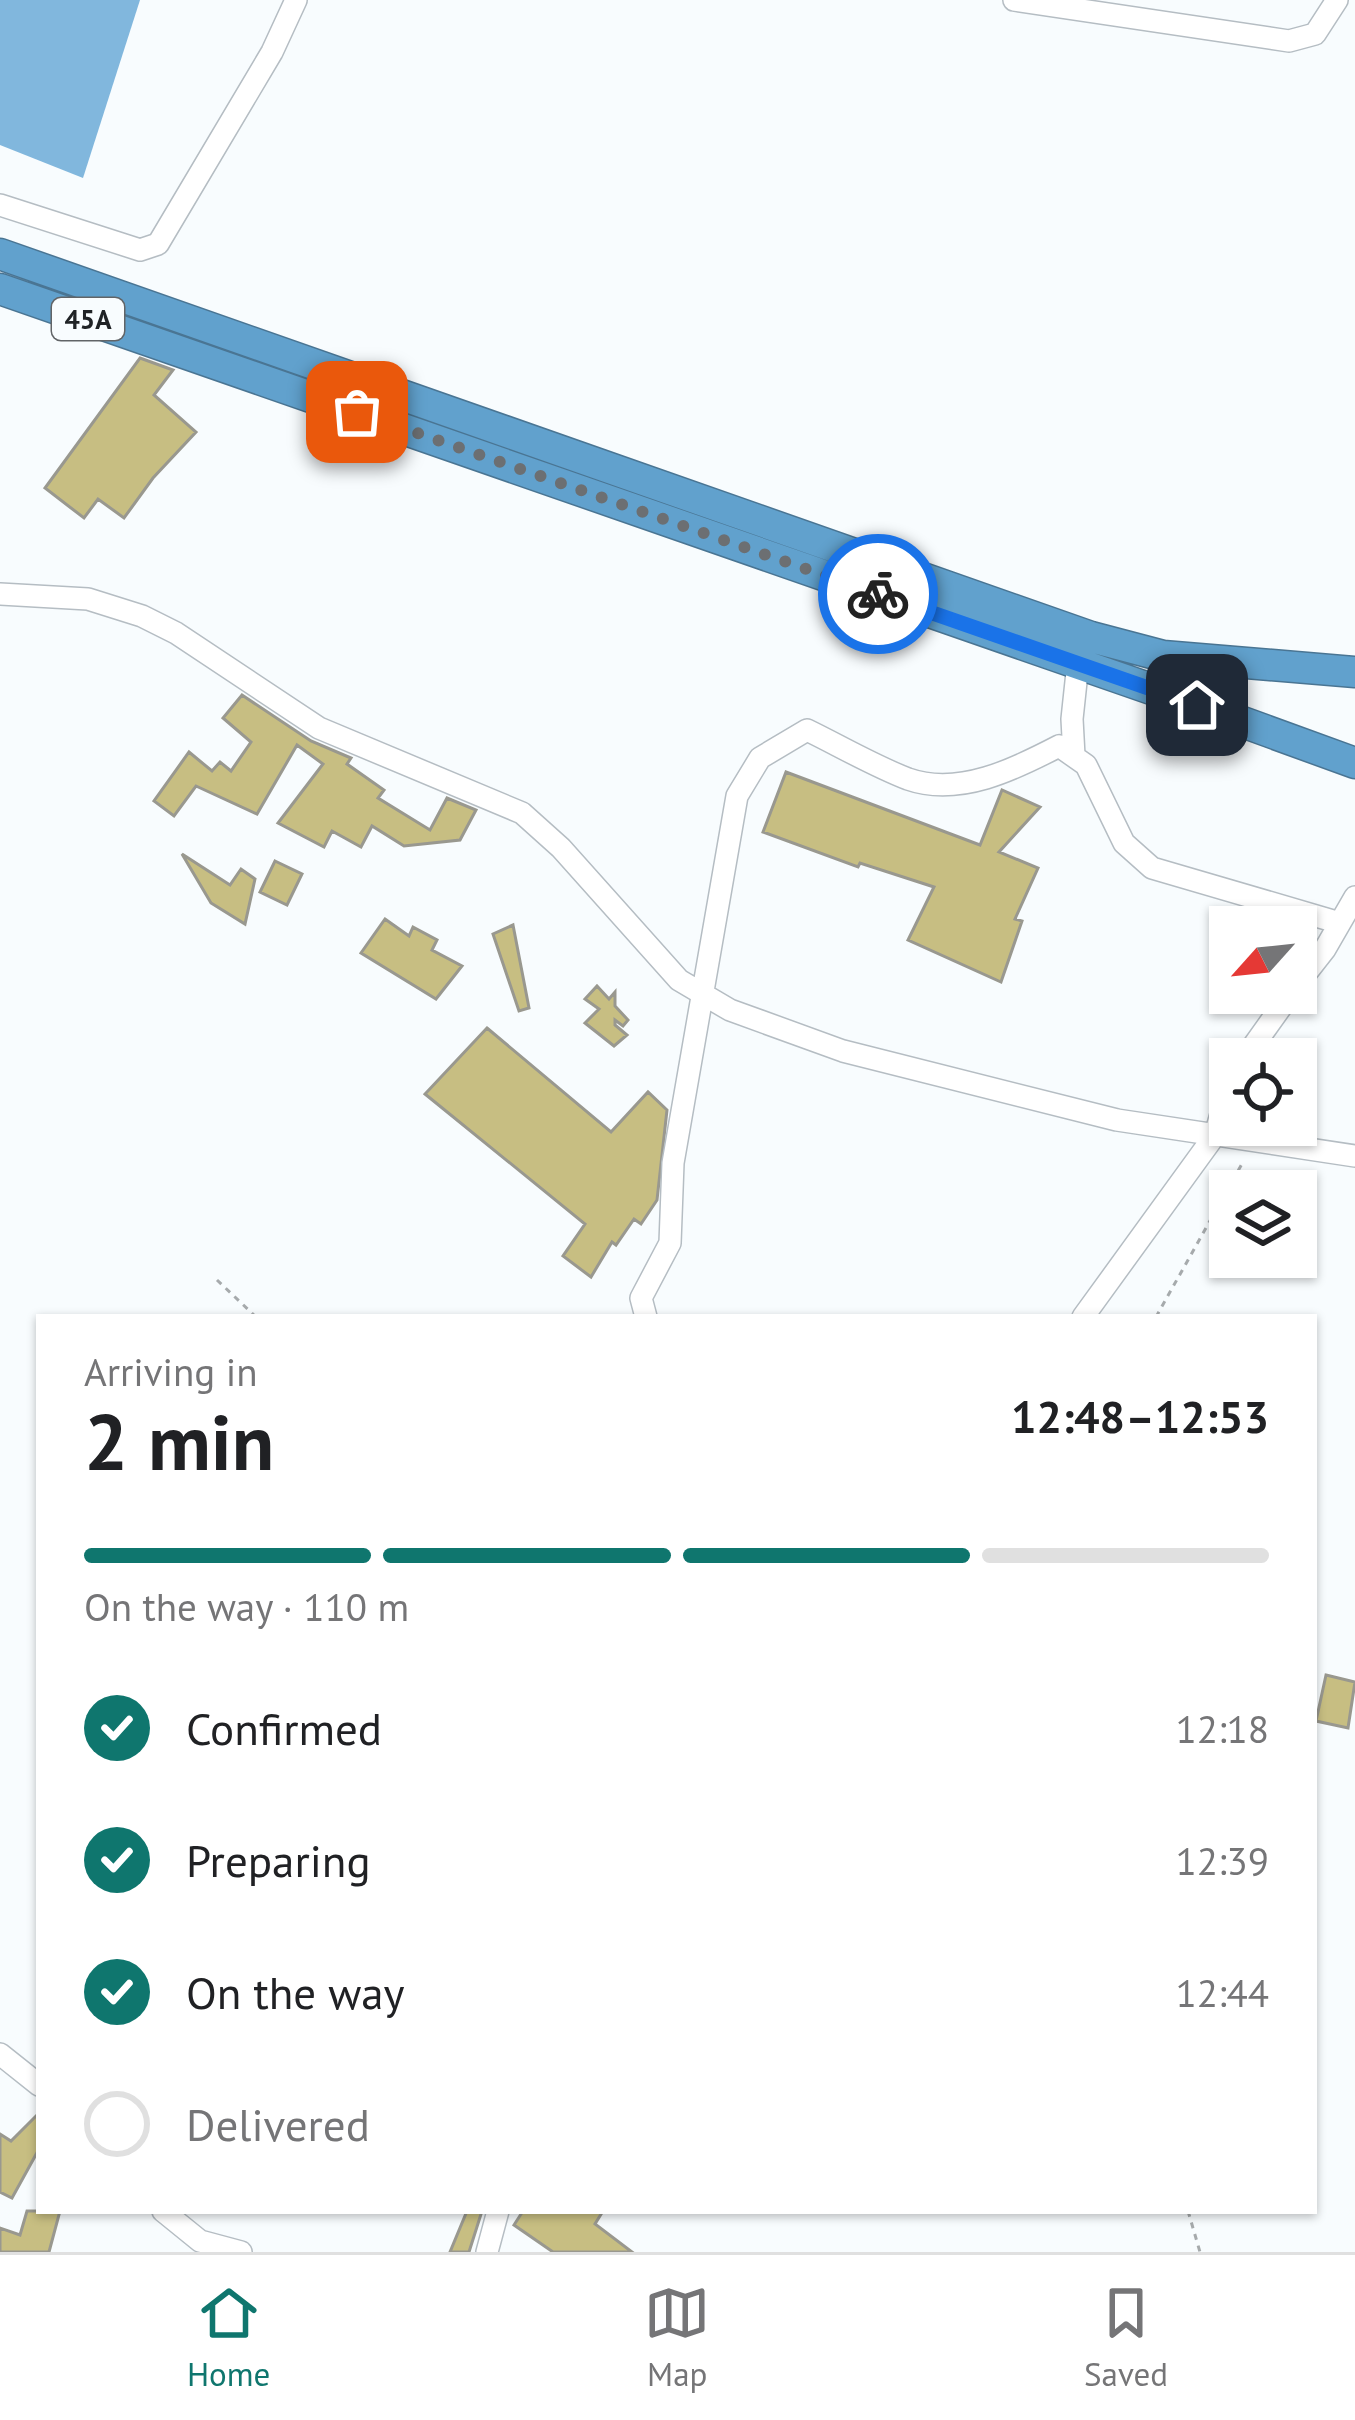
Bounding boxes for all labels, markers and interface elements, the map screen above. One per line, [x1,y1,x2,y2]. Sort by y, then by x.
road number: 45A [52,298,124,340]
pin [306,361,408,463]
icon: bag [324,379,390,445]
courier [818,534,938,654]
icon: bike [845,561,911,627]
pin [1146,654,1248,756]
icon: home [1164,672,1230,738]
north arrow [1209,906,1317,1014]
map controls [1209,906,1317,1278]
button: locate [1209,1038,1317,1146]
button: layers [1209,1170,1317,1278]
text: Arriving in [84,1346,258,1397]
text: 12:48–12:53 [1011,1387,1269,1445]
text: 2 min [84,1391,274,1492]
text: On the way · 110 m [84,1581,409,1632]
icon: check [84,1695,150,1761]
text: Confirmed [186,1699,382,1757]
text: 12:18 [1175,1703,1269,1754]
icon: check [84,1827,150,1893]
text: Preparing [186,1831,371,1889]
text: 12:39 [1175,1835,1269,1886]
icon: check [84,1959,150,2025]
text: On the way [186,1963,405,2021]
text: 12:44 [1175,1967,1269,2018]
text: Delivered [186,2095,370,2153]
tab: Home [187,2280,270,2395]
tab: Map [644,2280,710,2395]
tab: Saved [1084,2280,1168,2395]

